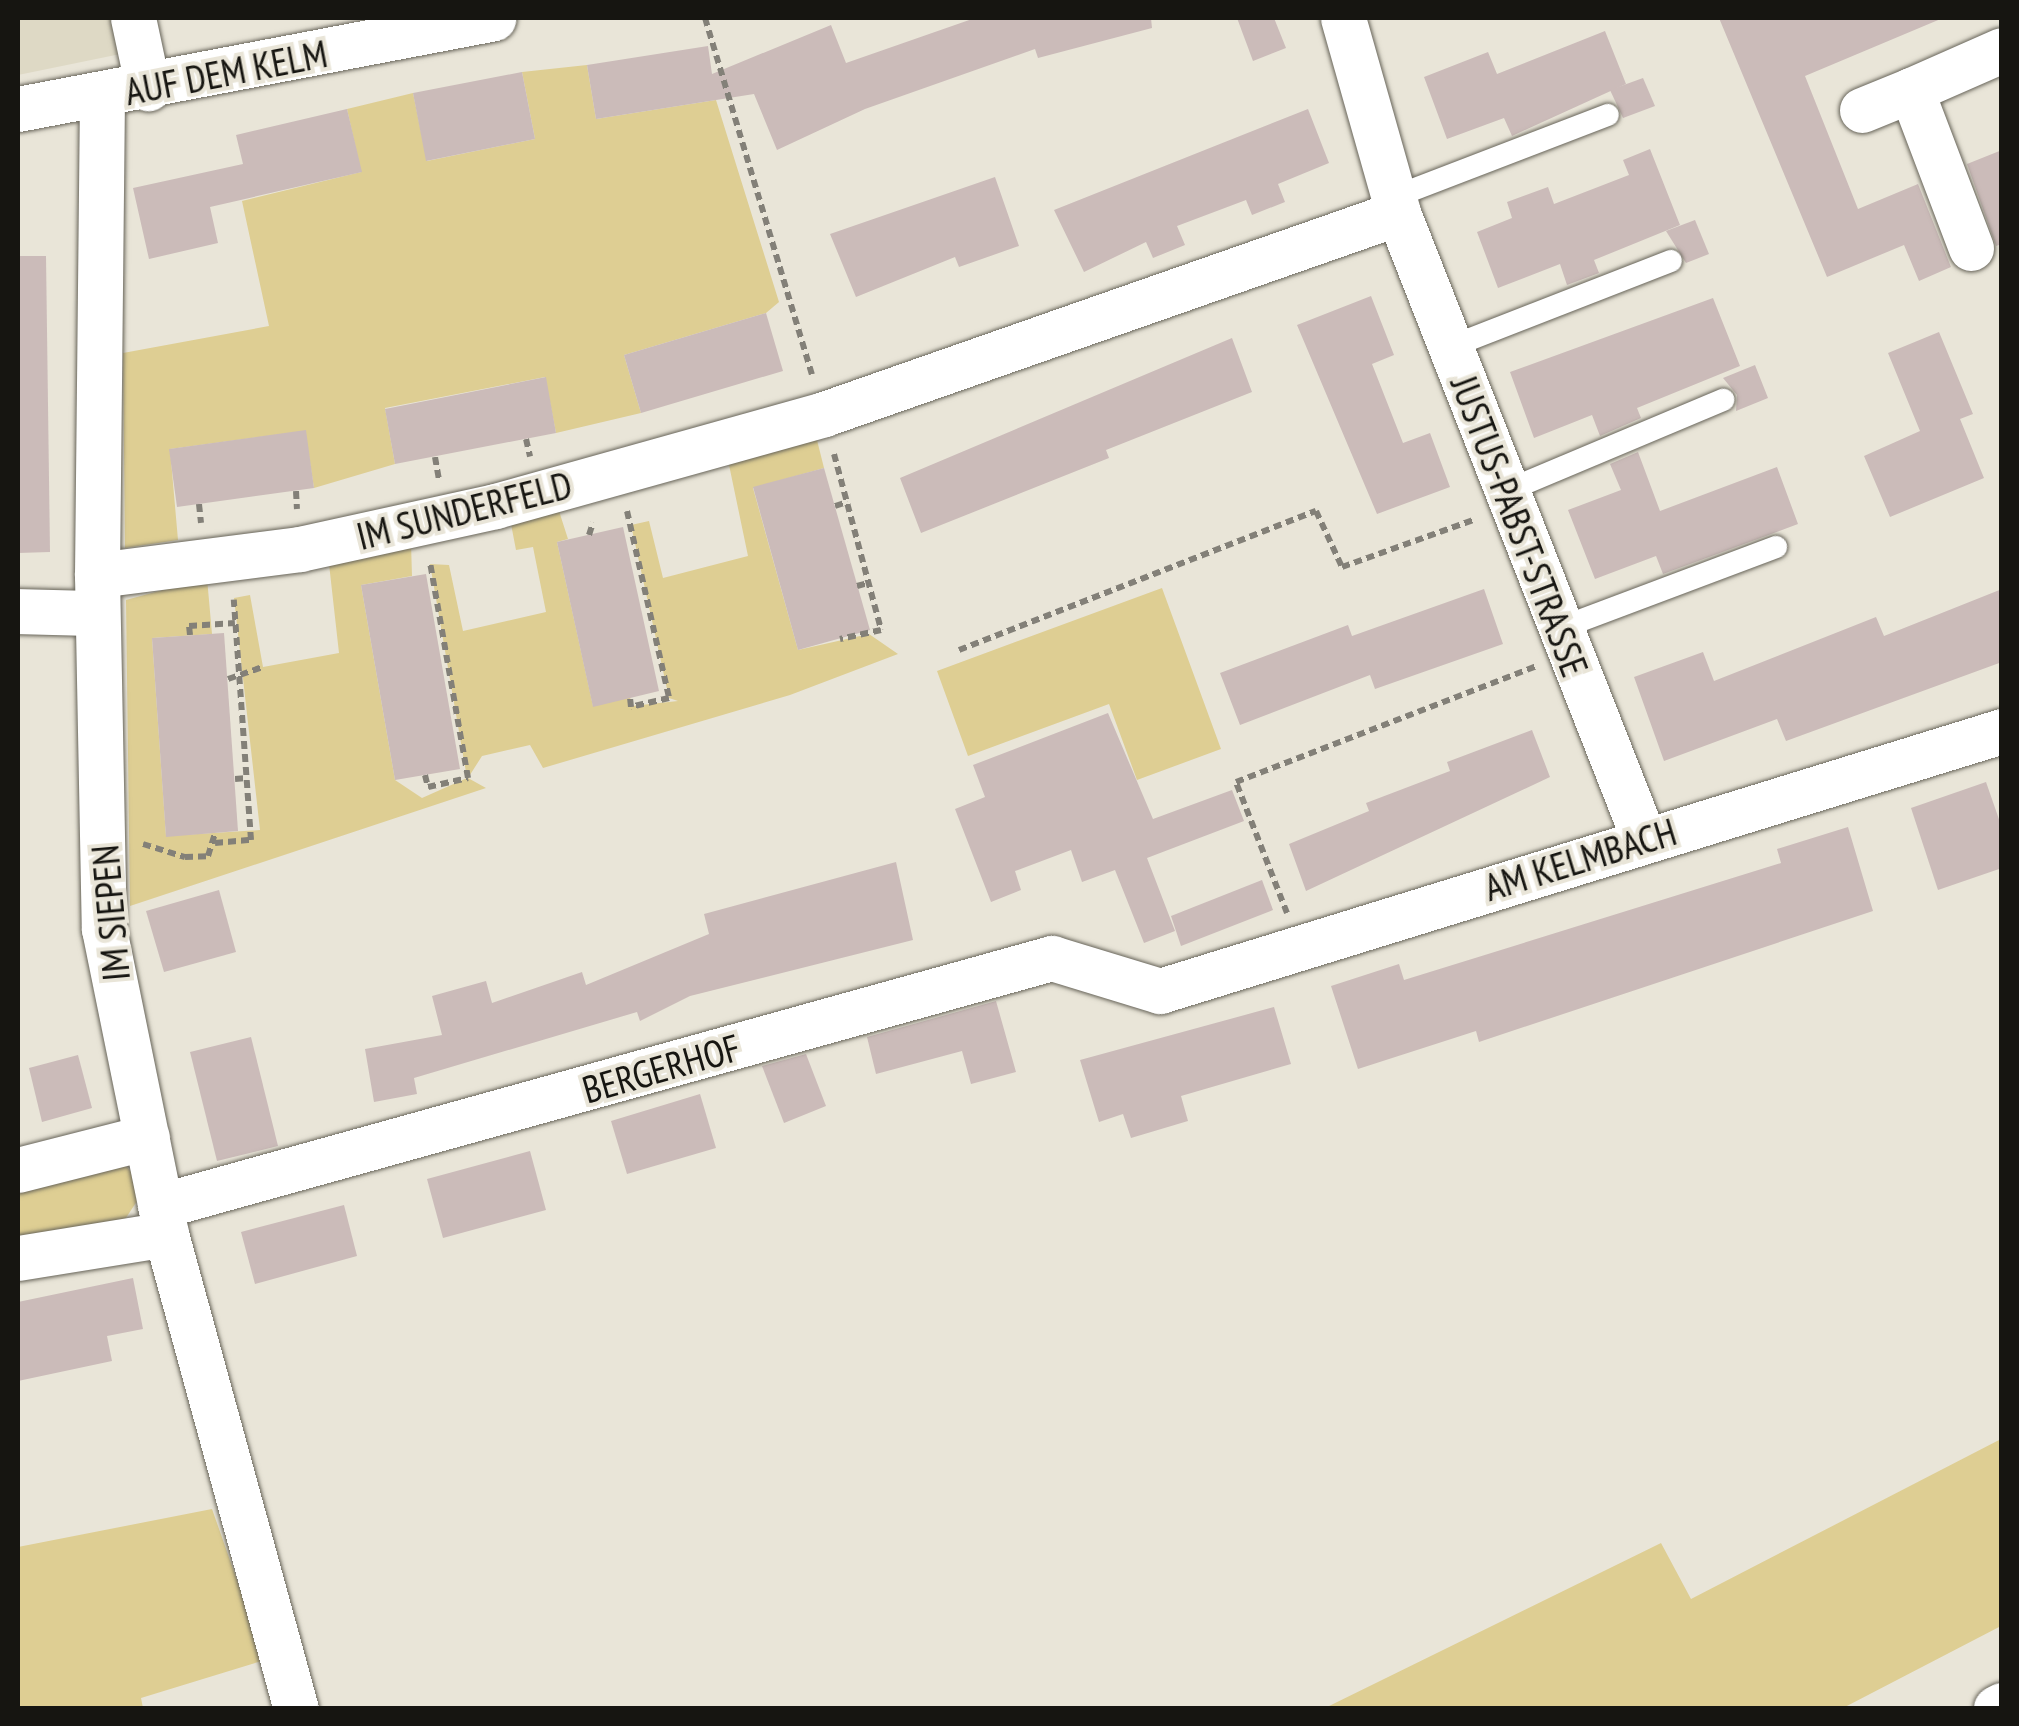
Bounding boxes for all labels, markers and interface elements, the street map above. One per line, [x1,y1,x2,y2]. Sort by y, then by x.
street label: AUF DEM KELM [121,30,331,114]
street label: JUSTUS-PABST-STRASSE [1442,369,1598,683]
street label: IM SUNDERFELD [352,461,576,559]
street label: AM KELMBACH [1479,808,1681,910]
street label: IM SIEPEN [81,843,139,983]
street label: BERGERHOF [577,1024,745,1112]

